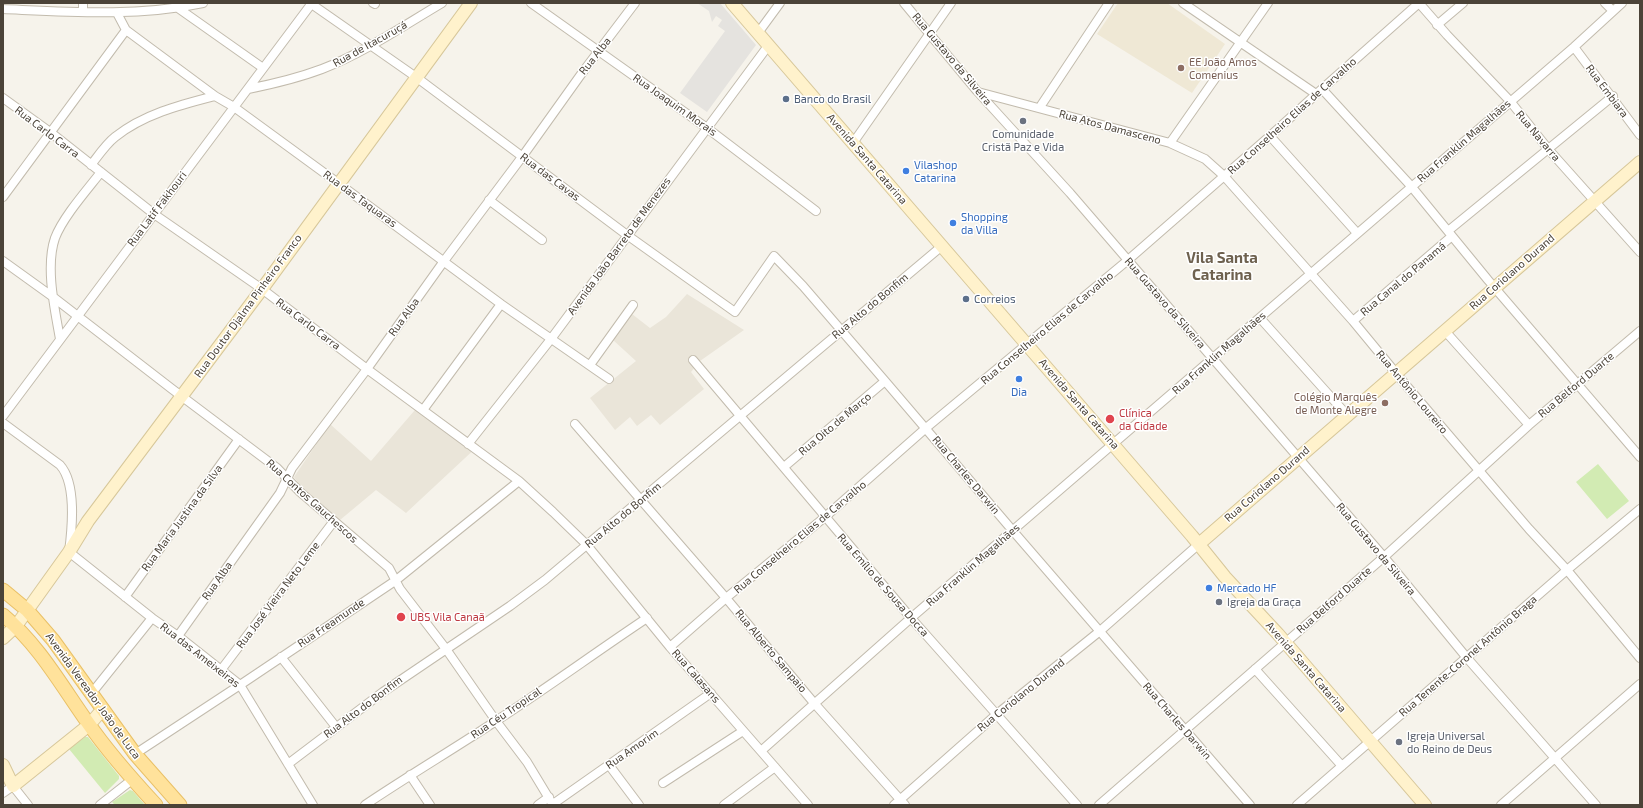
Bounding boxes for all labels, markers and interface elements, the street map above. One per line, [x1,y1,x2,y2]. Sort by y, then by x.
street label: Rua Gustavo da Silveira [909,10,995,108]
street label: Rua de Itacuruçá [330,18,410,70]
street label: Rua Alba [576,35,614,77]
place label: EE João Amos Comenius [1189,55,1257,81]
street label: Rua Conselheiro Elias de Carvalho [1225,55,1359,177]
street label: Rua Embiara [1583,62,1631,120]
marker: EE João Amos Comenius [1176,63,1186,73]
street label: Rua Joaquim Morais [630,71,720,139]
place label: Banco do Brasil [794,92,871,106]
marker: Banco do Brasil [781,94,791,104]
street label: Rua Franklin Magalhães [1415,97,1513,185]
street label: Rua Carlo Carra [12,103,82,161]
street label: Rua Atos Damasceno [1057,107,1163,147]
street label: Rua Navarra [1513,108,1563,164]
street label: Avenida Santa Catarina [824,111,910,207]
marker: Comunidade Cristã Paz e Vida [1018,116,1028,126]
place label: Comunidade Cristã Paz e Vida [982,127,1064,153]
street label: Rua das Cavas [517,150,583,204]
place label: Vilashop Catarina [914,158,957,184]
marker: Vilashop Catarina [901,166,911,176]
street label: Rua das Taquaras [321,168,399,230]
street label: Rua Latif Fakhouri [125,169,189,249]
street label: Avenida João Barreto de Menezes [565,175,673,317]
place label: Shopping da Villa [961,210,1008,236]
marker: Shopping da Villa [948,218,958,228]
street label: Rua Coriolano Durand [1467,231,1557,313]
street label: Rua Doutor Djalma Pinheiro Franco [192,232,304,380]
street label: Rua Canal do Panamá [1358,239,1448,319]
district label: Vila Santa Catarina [1186,249,1258,284]
street label: Rua Gustavo da Silveira [1122,255,1208,351]
street label: Rua Conselheiro Elias de Carvalho [978,269,1116,387]
street label: Rua Alto do Bonfim [829,270,911,342]
place label: Correios [974,292,1016,306]
marker: Correios [961,294,971,304]
street label: Rua Carlo Carra [273,295,343,353]
street label: Rua Alba [386,295,422,339]
street label: Rua Franklin Magalhães [1170,309,1268,397]
street label: Rua Antônio Loureiro [1373,348,1451,436]
street label: Rua Belford Duarte [1535,349,1617,421]
street label: Avenida Santa Catarina [1036,356,1122,452]
marker: Dia [1014,374,1024,384]
place label: Dia [1011,385,1027,399]
street label: Rua Oito de Março [796,390,874,458]
place label: Colégio Marquês de Monte Alegre [1294,390,1377,416]
marker: Colégio Marquês de Monte Alegre [1380,398,1390,408]
place label: Clínica da Cidade [1119,406,1167,432]
marker: Clínica da Cidade [1104,413,1116,425]
street label: Rua Charles Darwin [930,433,1002,517]
street label: Rua Coriolano Durand [1222,443,1312,525]
street label: Rua Contos Gauchescos [264,456,360,546]
street label: Rua Maria Justina da Silva [139,462,225,574]
street label: Rua Conselheiro Elias de Carvalho [731,478,869,596]
street label: Rua Alto do Bonfim [582,479,664,551]
street label: Rua Gustavo da Silveira [1333,500,1419,598]
street label: Rua Franklin Magalhães [924,521,1022,609]
street label: Rua Emílio de Sousa Docca [835,531,931,639]
street label: Rua José Vieira Neto Leme [234,539,322,651]
street label: Rua Alba [199,559,235,603]
street label: Rua Belford Duarte [1294,564,1374,636]
place label: Mercado HF [1217,581,1277,595]
marker: Mercado HF [1204,583,1214,593]
street label: Rua Tenente-Coronel Antônio Braga [1396,593,1540,719]
place label: Igreja da Graça [1227,595,1301,609]
street label: Rua Freamunde [295,596,367,650]
marker: Igreja da Graça [1214,597,1224,607]
street label: Rua Alberto Sampaio [732,607,810,695]
place label: UBS Vila Canaã [410,610,485,624]
marker: UBS Vila Canaã [395,611,407,623]
street label: Avenida Santa Catarina [1263,619,1349,715]
street label: Rua das Ameixeiras [158,620,242,690]
street label: Avenida Vereador João de Luca [43,630,143,762]
street label: Rua Calasans [669,646,723,706]
street label: Rua Coriolano Durand [975,656,1067,734]
street label: Rua Alto do Bonfim [321,673,405,741]
street label: Rua Charles Darwin [1140,680,1214,762]
street label: Rua Céu Tropical [468,685,544,741]
street label: Rua Amorim [603,726,661,772]
place label: Igreja Universal do Reino de Deus [1407,729,1492,755]
marker: Igreja Universal do Reino de Deus [1394,737,1404,747]

